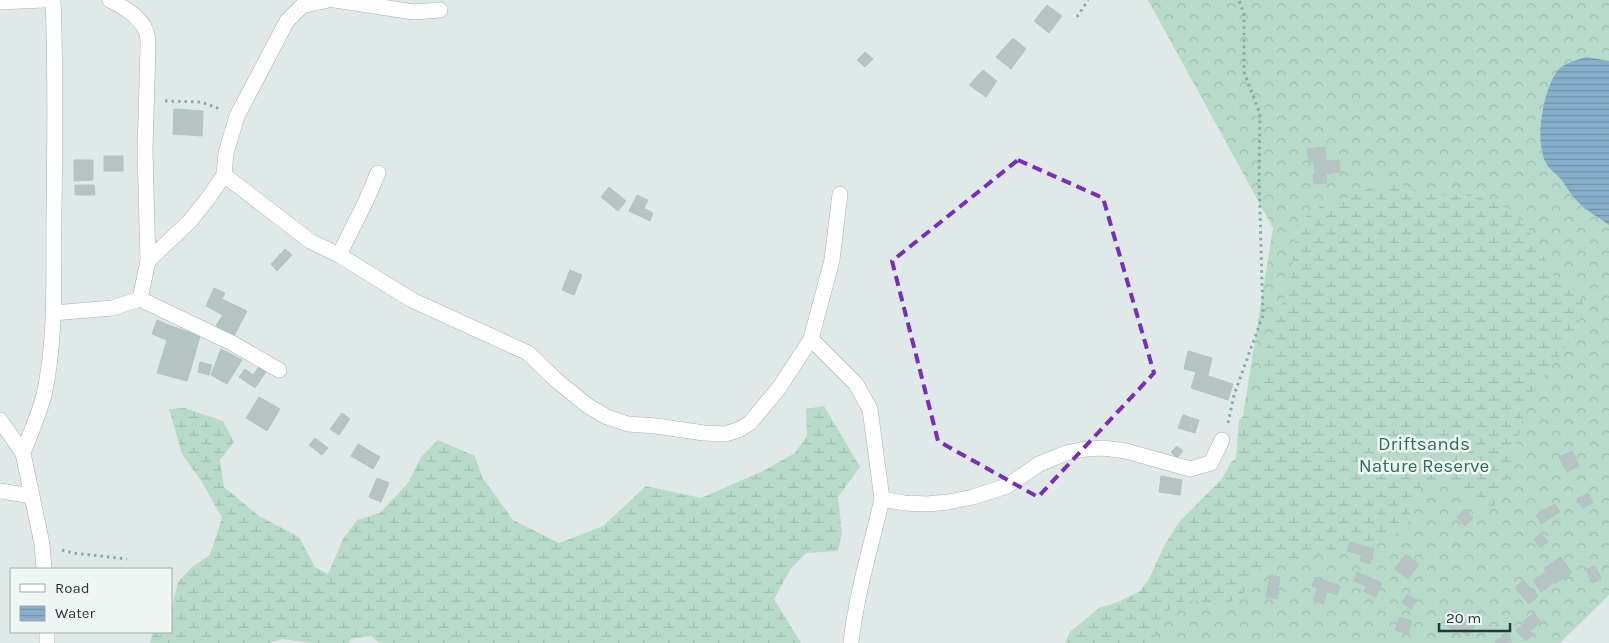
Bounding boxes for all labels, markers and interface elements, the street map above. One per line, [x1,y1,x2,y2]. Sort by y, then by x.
park label: Driftsands Nature Reserve [1359,433,1489,477]
legend [10,568,172,633]
text: Road [55,579,90,597]
scale bar [1439,600,1510,632]
text: Water [55,604,96,622]
text: 20 m [1446,609,1481,627]

